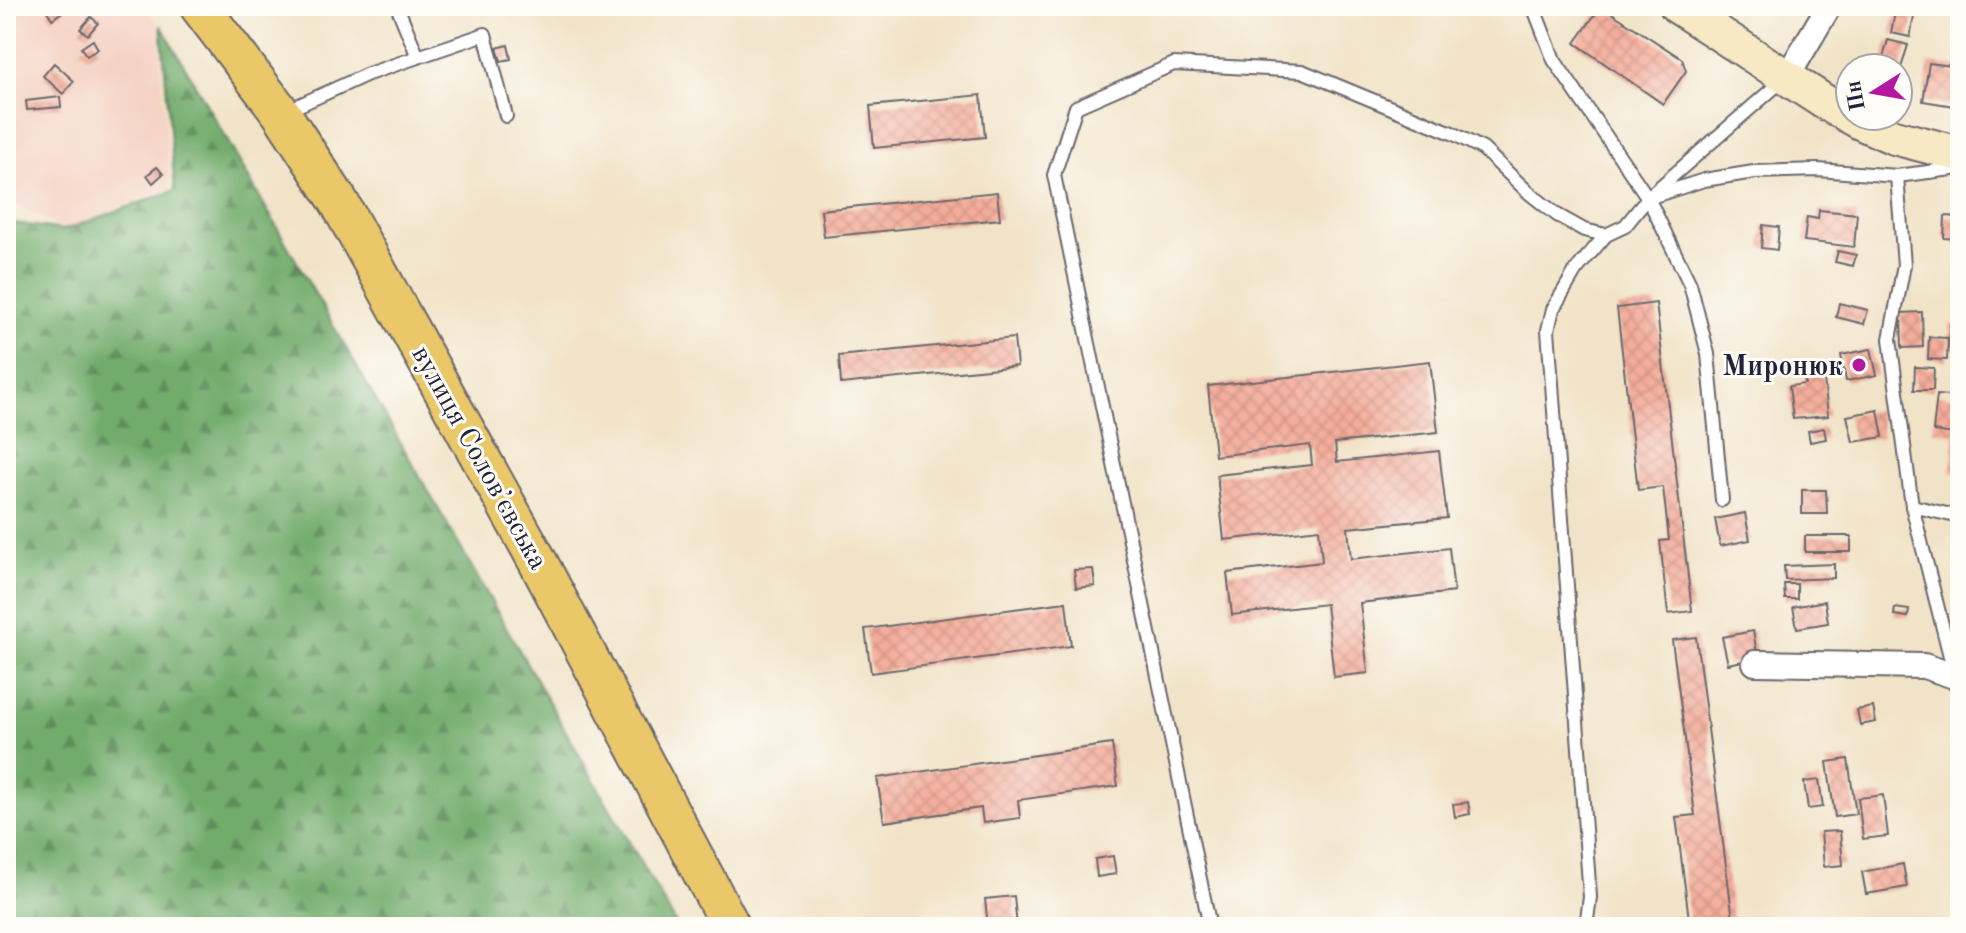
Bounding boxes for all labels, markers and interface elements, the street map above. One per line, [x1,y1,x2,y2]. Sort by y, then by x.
north arrow [1834,52,1914,132]
text: Пн [1843,78,1870,112]
street label: вулиця Соловʼєвська [405,342,552,575]
place label: Миронюк [1722,354,1843,382]
marker: Миронюк [1850,356,1868,374]

